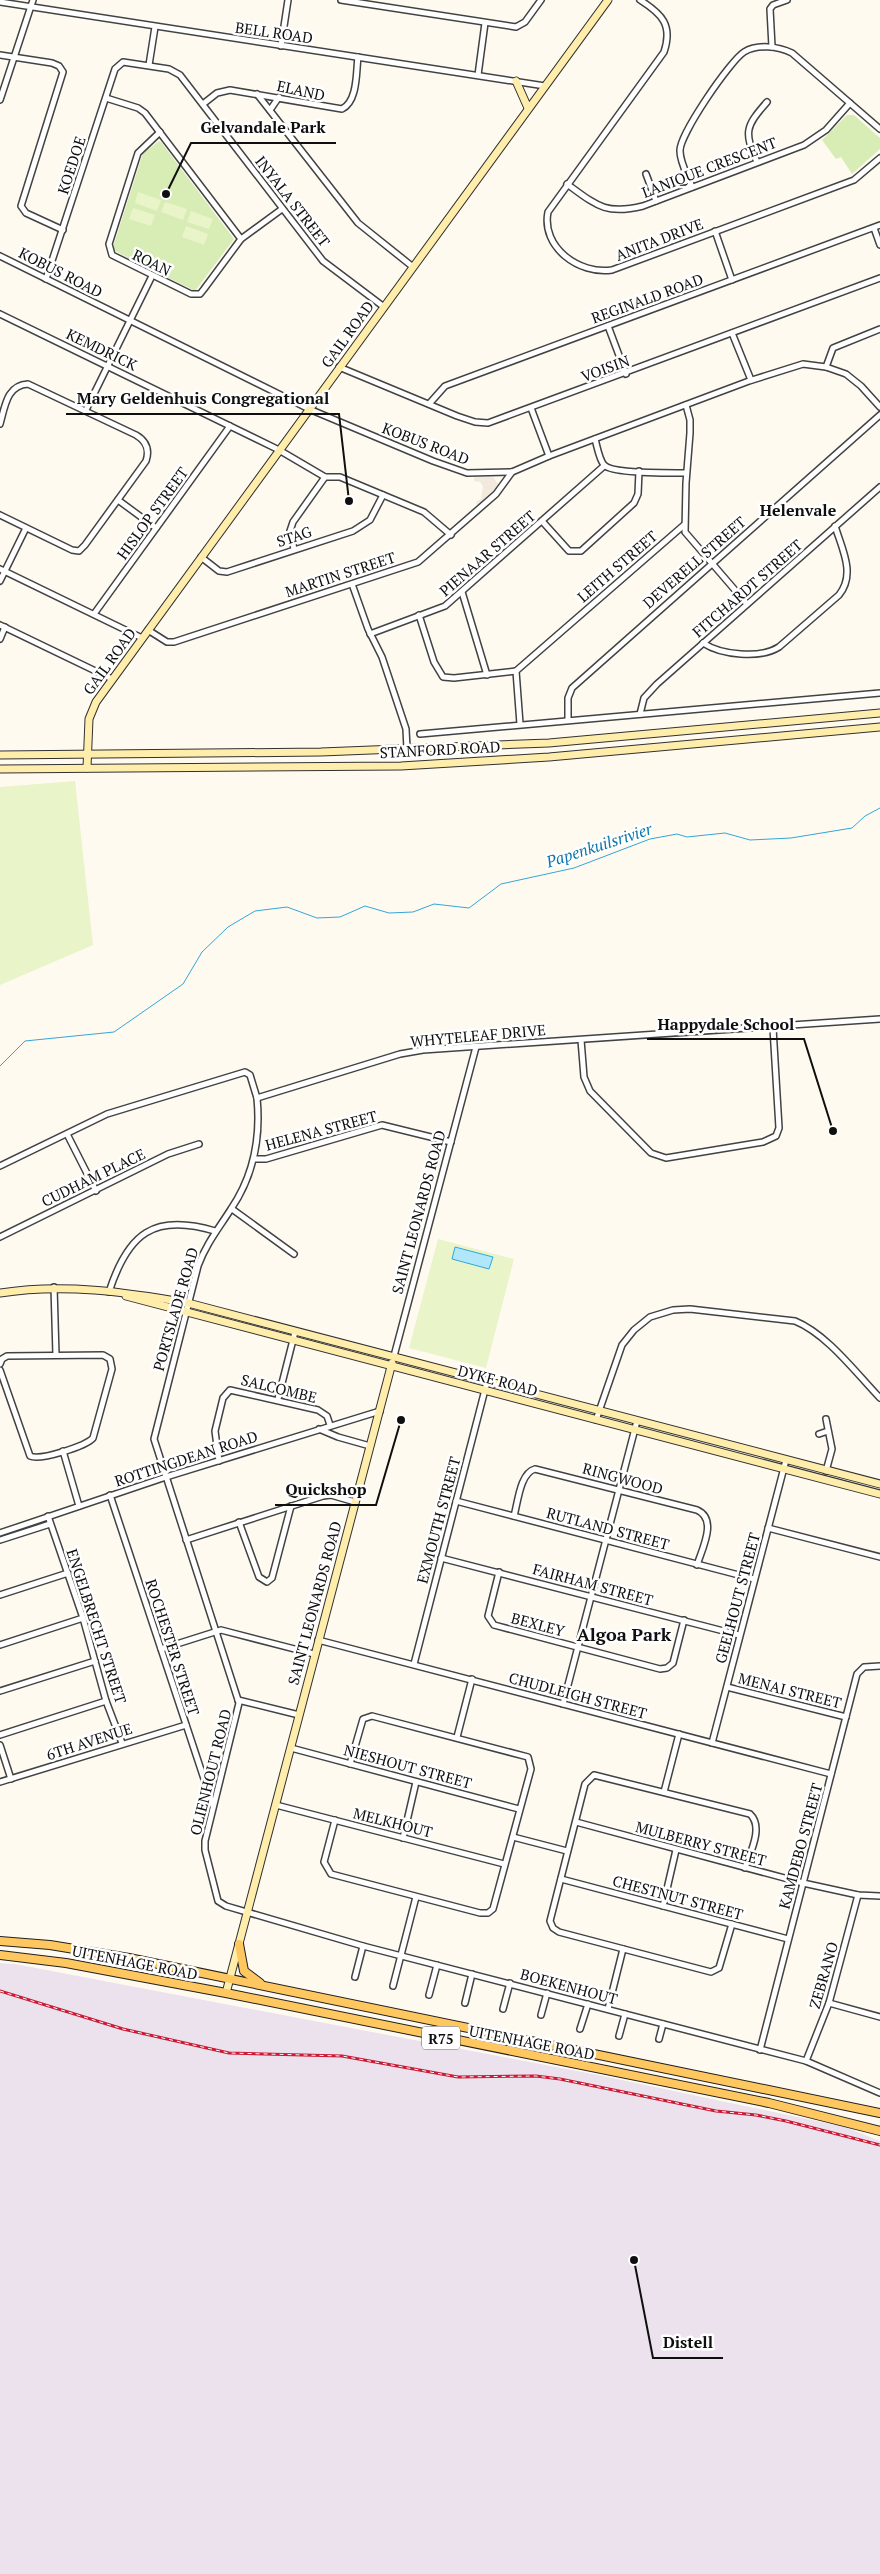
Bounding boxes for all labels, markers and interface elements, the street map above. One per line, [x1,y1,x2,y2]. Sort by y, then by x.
street label: BELL ROAD [234,17,314,47]
street label: ELAND [275,75,327,105]
callout: Gelvandale Park [191,112,336,143]
text: Gelvandale Park [200,116,326,138]
street label: LANIQUE CRESCENT [639,132,779,202]
street label: KOEDOE [52,134,90,196]
street label: INYALA STREET [251,151,335,251]
street label: ANITA DRIVE [612,213,706,265]
street label: KOBUS ROAD [16,242,106,302]
street label: ROAN [129,244,175,280]
street label: REGINALD ROAD [588,268,706,328]
street label: GAIL ROAD [316,297,378,371]
street label: KEMDRICK [63,323,141,375]
street label: VOISIN [578,350,632,386]
callout: Mary Geldenhuis Congregational [66,383,339,414]
text: Mary Geldenhuis Congregational [77,387,329,409]
street label: KOBUS ROAD [380,417,472,469]
street label: HISLOP STREET [112,463,192,563]
district label: Helenvale [760,499,837,521]
street label: PIENAAR STREET [435,506,539,600]
street label: DEVERELL STREET [638,512,750,612]
street label: STAG [274,521,315,551]
street label: LEITH STREET [573,526,661,606]
street label: FITCHARDT STREET [688,535,806,641]
street label: MARTIN STREET [282,547,398,601]
street label: GAIL ROAD [78,624,140,698]
street label: STANFORD ROAD [379,736,501,762]
water label: Papenkuilsrivier [542,817,656,873]
callout: Happydale School [647,1008,804,1039]
text: Happydale School [658,1013,794,1035]
street label: WHYTELEAF DRIVE [409,1019,547,1051]
street label: HELENA STREET [263,1105,379,1155]
street label: SAINT LEONARDS ROAD [386,1128,450,1296]
street label: CUDHAM PLACE [38,1143,148,1211]
street label: PORTSLADE ROAD [148,1245,202,1373]
street label: DYKE ROAD [456,1360,540,1400]
street label: SALCOMBE [239,1369,319,1407]
street label: ROTTINGDEAN ROAD [112,1425,260,1491]
street label: EXMOUTH STREET [411,1454,465,1586]
street label: RINGWOOD [581,1458,665,1498]
callout: Quickshop [275,1474,376,1505]
text: Quickshop [285,1478,367,1500]
street label: RUTLAND STREET [544,1502,672,1554]
street label: SAINT LEONARDS ROAD [282,1519,346,1687]
street label: GEELHOUT STREET [710,1530,764,1666]
street label: ENGELBRECHT STREET [63,1546,131,1706]
street label: FAIRHAM STREET [531,1558,655,1610]
street label: ROCHESTER STREET [141,1576,205,1718]
street label: BEXLEY [509,1607,567,1641]
district label: Algoa Park [577,1622,672,1646]
street label: CHUDLEIGH STREET [507,1667,649,1723]
street label: MENAI STREET [736,1668,844,1712]
street label: OLIENHOUT ROAD [185,1707,235,1837]
street label: 6TH AVENUE [44,1718,134,1764]
street label: NIESHOUT STREET [342,1739,474,1793]
street label: KAMDEBO STREET [774,1781,826,1911]
street label: MELKHOUT [351,1802,435,1842]
street label: MULBERRY STREET [634,1816,768,1870]
street label: CHESTNUT STREET [611,1870,745,1924]
street label: ZEBRANO [804,1939,842,2011]
street label: UITENHAGE ROAD [70,1940,200,1984]
street label: BOEKENHOUT [518,1963,620,2009]
street label: UITENHAGE ROAD [467,2020,597,2064]
road number: R75 [422,2026,460,2050]
callout: Distell [653,2327,723,2358]
text: Distell [663,2331,713,2353]

